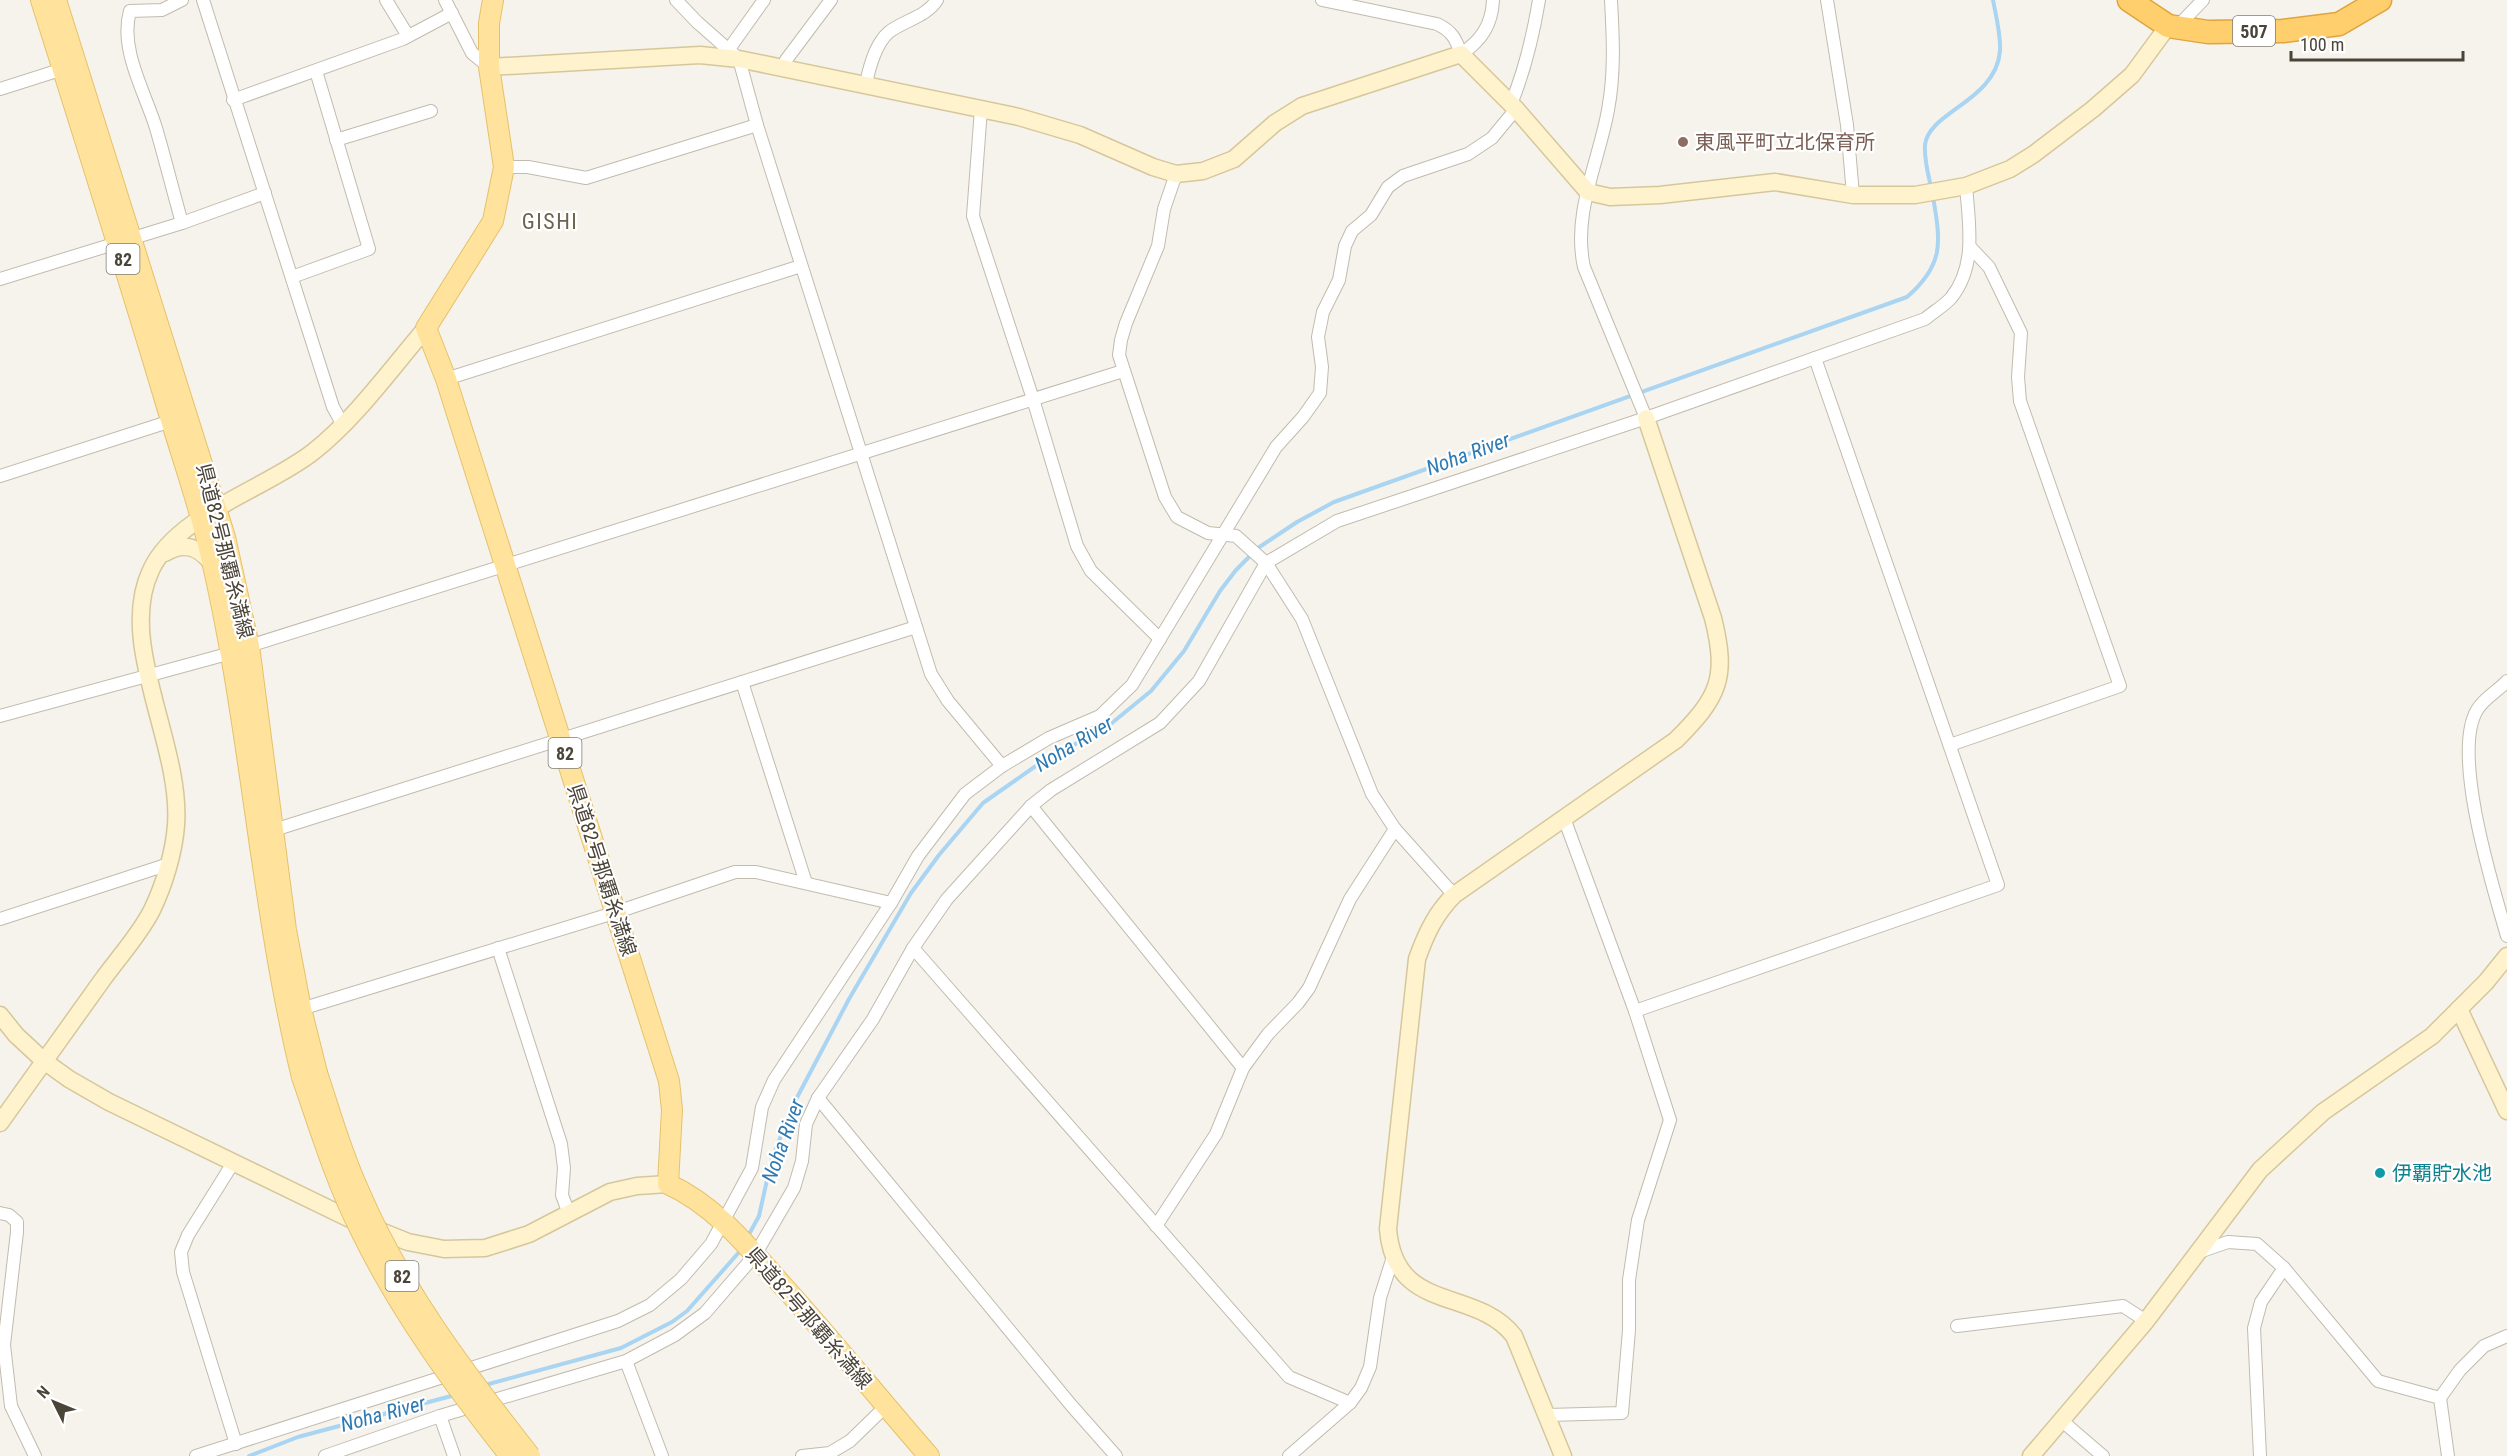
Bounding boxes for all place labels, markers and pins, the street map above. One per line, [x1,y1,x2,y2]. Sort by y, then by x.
place label: 東風平町立北保育所 [1695,130,1875,154]
marker: 東風平町立北保育所 [1676,135,1690,149]
place label: 伊覇貯水池 [2392,1161,2492,1185]
marker: 伊覇貯水池 [2373,1166,2387,1180]

